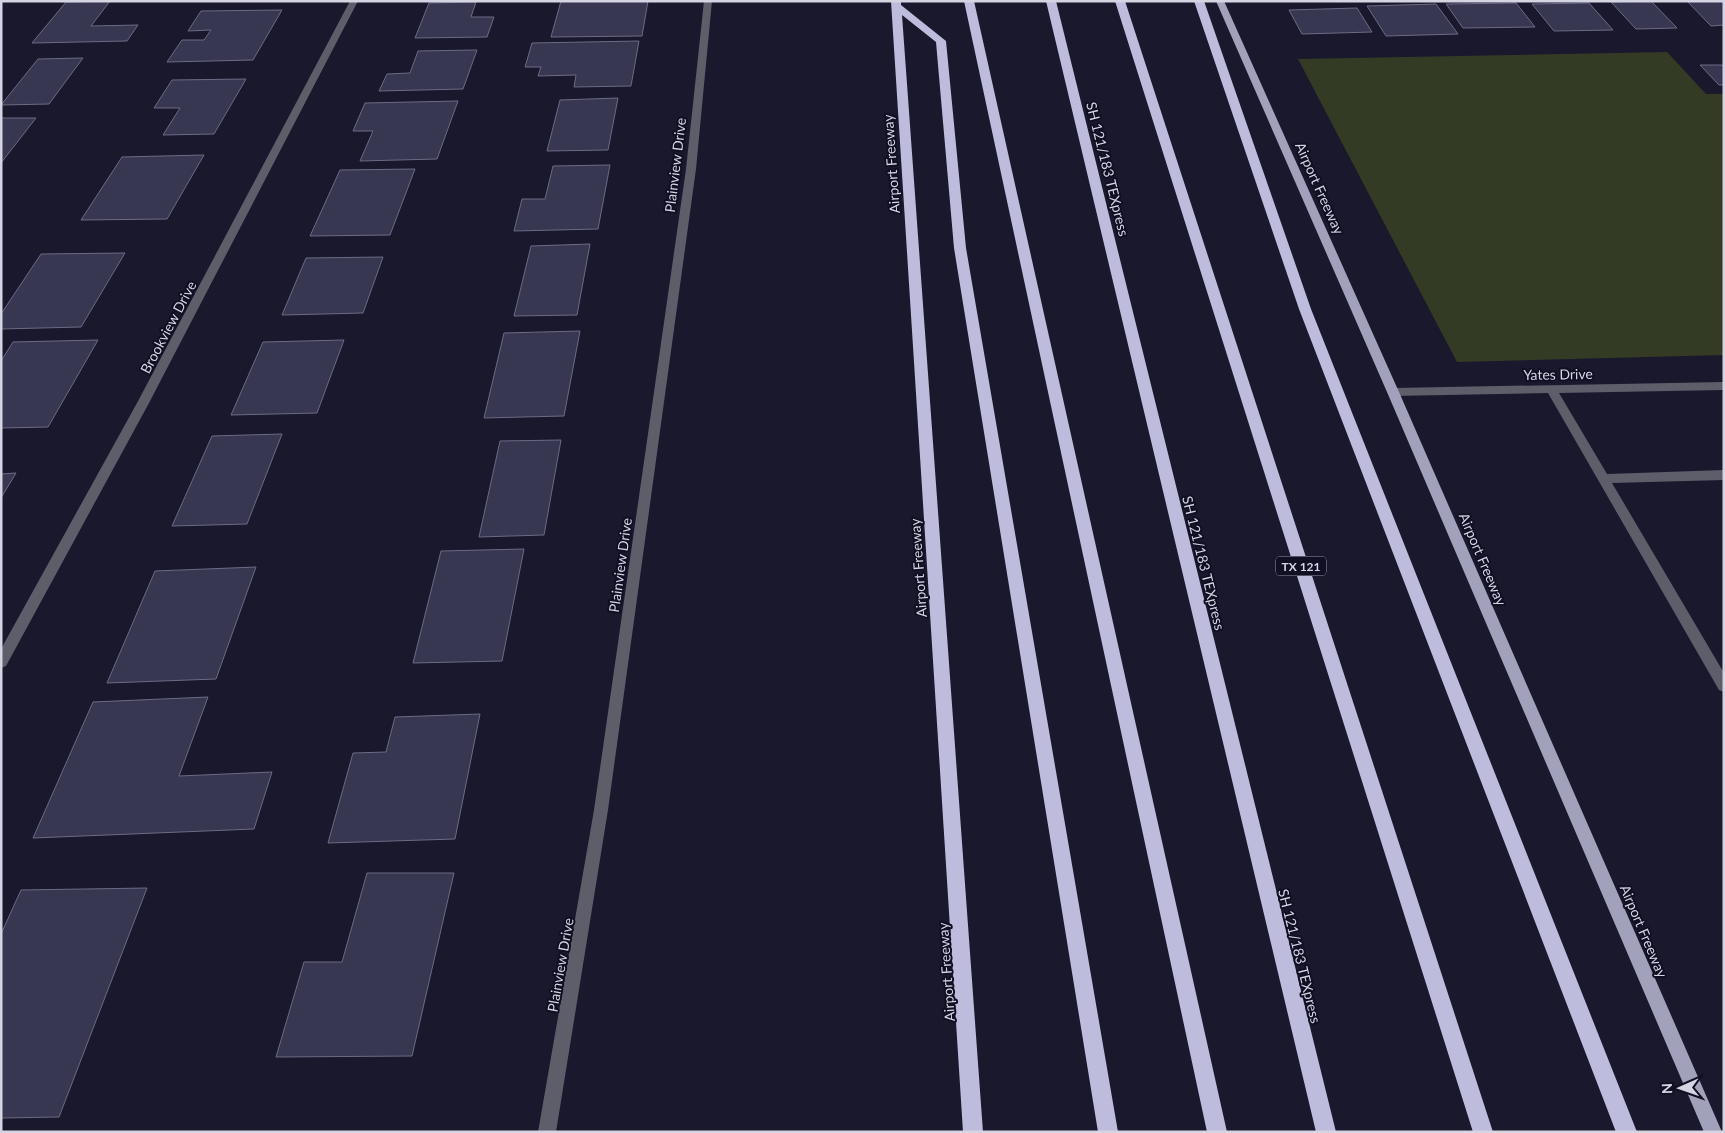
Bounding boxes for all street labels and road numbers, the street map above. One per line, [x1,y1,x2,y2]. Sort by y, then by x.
street label: SH 121/183 TEXpress [1083,100,1133,238]
street label: Airport Freeway [879,113,903,214]
street label: Plainview Drive [661,117,689,213]
street label: Airport Freeway [1292,139,1348,237]
street label: Brookview Drive [136,278,200,376]
street label: Yates Drive [1523,365,1593,383]
street label: SH 121/183 TEXpress [1179,494,1229,632]
street label: Airport Freeway [1456,510,1510,609]
street label: Plainview Drive [605,517,635,613]
street label: Airport Freeway [906,517,930,618]
road number: TX 121 [1276,556,1326,576]
street label: Airport Freeway [1617,882,1671,981]
street label: SH 121/183 TEXpress [1275,887,1325,1025]
street label: Plainview Drive [543,917,577,1013]
street label: Airport Freeway [934,921,958,1022]

